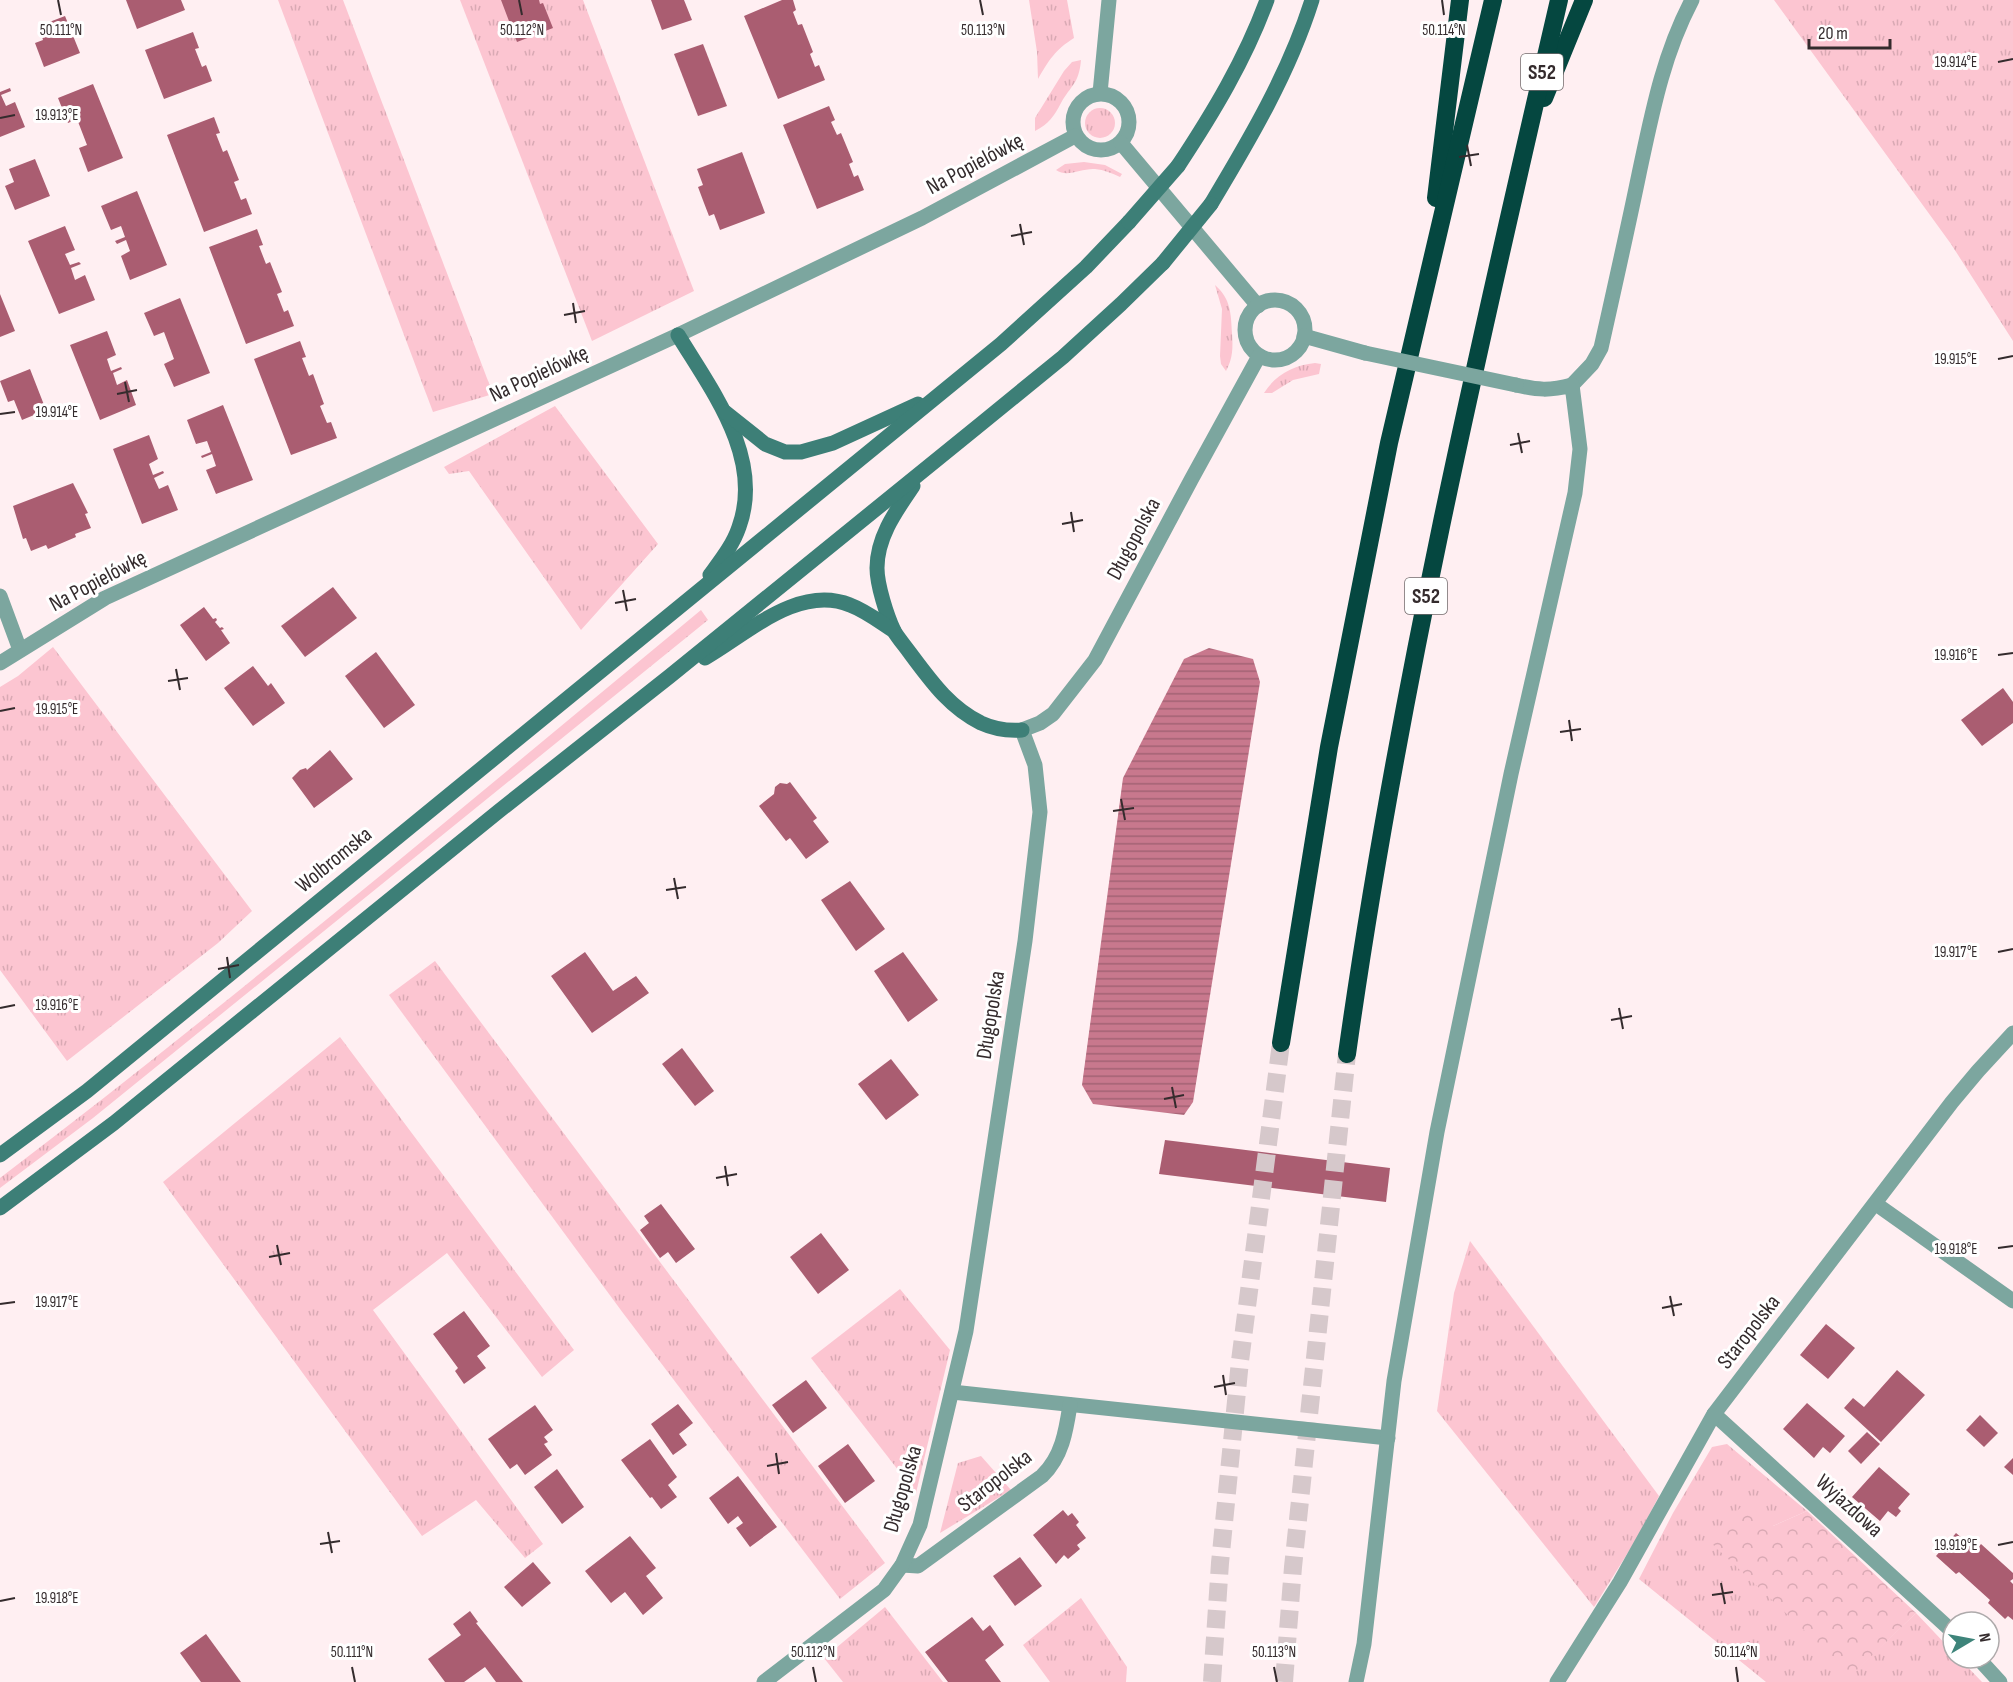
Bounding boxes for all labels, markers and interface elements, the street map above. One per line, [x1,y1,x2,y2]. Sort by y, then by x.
scale bar [1809,12,1890,50]
text: 50.111°N [40,21,82,40]
text: 50.112°N [500,21,544,40]
text: 50.113°N [961,21,1005,40]
text: 50.114°N [1422,21,1466,40]
text: 20 m [1818,23,1848,44]
text: 19.914°E [1935,53,1977,72]
road number: S52 [1521,54,1563,90]
text: 19.913°E [36,106,78,125]
street label: Na Popielówkę [922,127,1028,201]
street label: Na Popielówkę [485,339,593,409]
text: 19.915°E [1935,350,1977,369]
text: 19.914°E [36,403,78,422]
street label: Długopolska [1101,493,1167,585]
street label: Na Popielówkę [45,544,151,618]
road number: S52 [1405,578,1447,614]
text: 19.916°E [1934,646,1978,665]
text: 19.915°E [36,700,78,719]
street label: Wolbromska [290,821,378,899]
text: 19.917°E [1934,943,1978,962]
street label: Długopolska [971,969,1011,1061]
text: 19.916°E [35,996,79,1015]
text: 19.918°E [1935,1240,1977,1259]
street label: Staropolska [1712,1290,1786,1374]
text: 19.917°E [35,1293,79,1312]
street label: Długopolska [878,1442,928,1536]
street label: Staropolska [953,1444,1037,1518]
street label: Wyjazdowa [1810,1469,1888,1543]
text: 19.919°E [1934,1536,1978,1555]
text: 19.918°E [36,1589,78,1608]
north arrow [1941,1610,2001,1670]
text: N [1974,1632,1994,1644]
text: 50.111°N [331,1643,373,1662]
text: 50.112°N [791,1643,835,1662]
text: 50.113°N [1252,1643,1296,1662]
text: 50.114°N [1714,1643,1758,1662]

